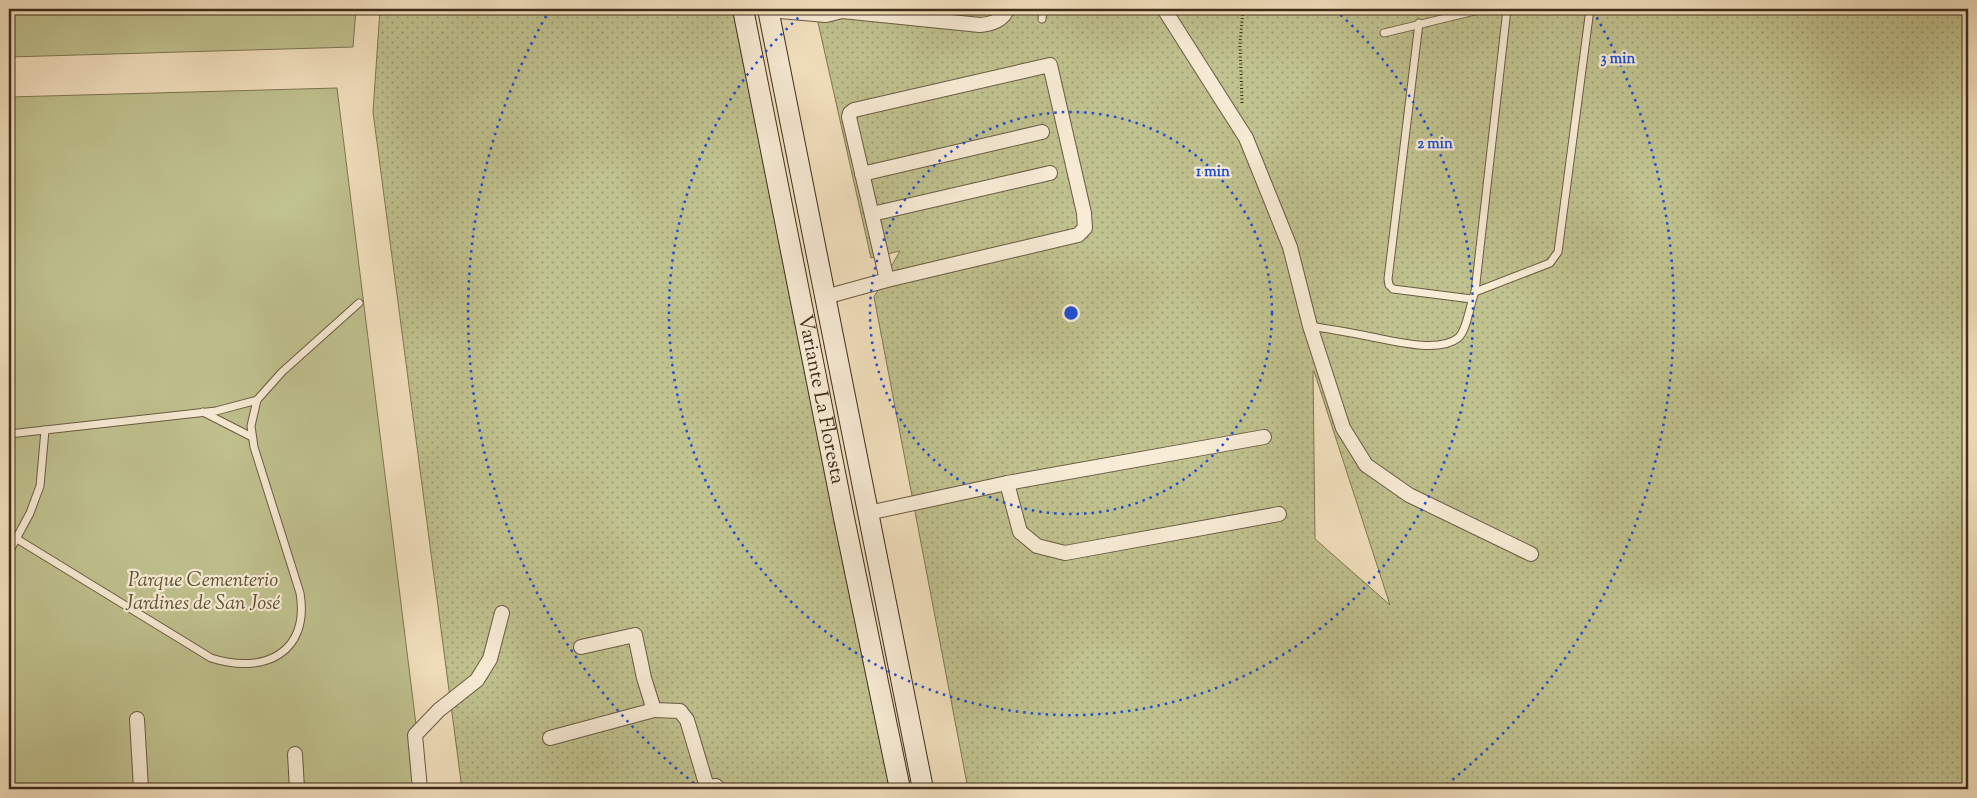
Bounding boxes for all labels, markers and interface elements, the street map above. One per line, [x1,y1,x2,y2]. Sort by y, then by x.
text: 3 min [1601,49,1636,70]
text: 2 min [1417,134,1453,155]
text: 1 min [1196,162,1230,183]
centre of rings [1062,304,1080,322]
street label: Variante La Floresta [789,312,851,487]
park label: Parque Cementerio Jardines de San José [125,567,280,619]

